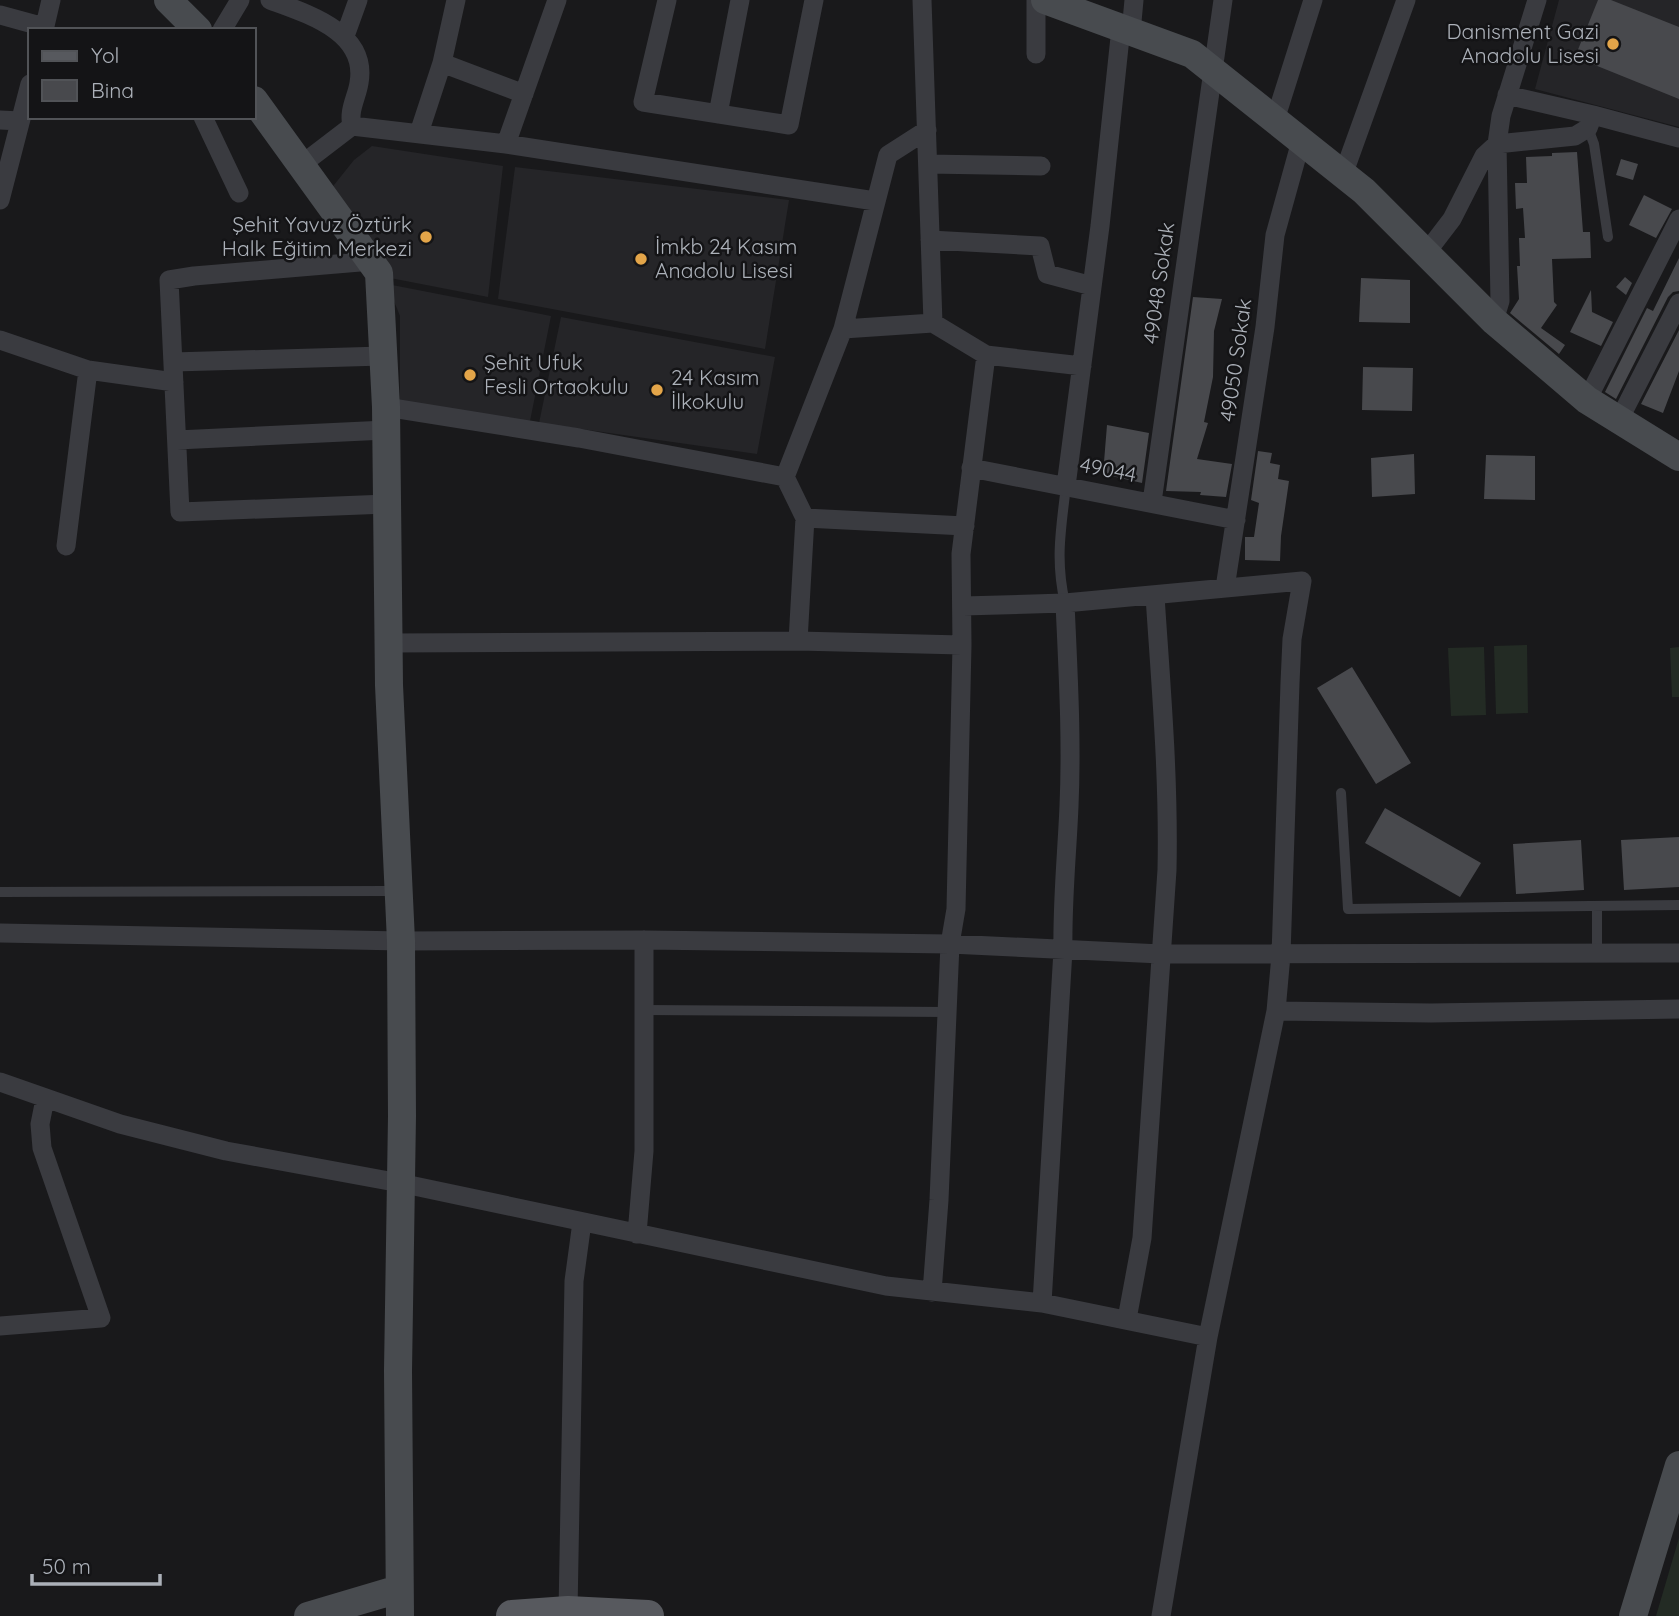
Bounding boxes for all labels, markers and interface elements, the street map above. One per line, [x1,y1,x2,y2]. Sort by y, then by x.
place label: Danisment Gazi Anadolu Lisesi [1447,18,1599,68]
legend [28,28,256,119]
marker: Danisment Gazi Anadolu Lisesi [1605,36,1621,52]
text: Yol [91,42,119,68]
text: Bina [91,77,134,103]
place label: Şehit Yavuz Öztürk Halk Eğitim Merkezi [222,211,412,261]
street label: 49048 Sokak [1137,220,1179,345]
marker: Şehit Yavuz Öztürk Halk Eğitim Merkezi [418,229,434,245]
place label: İmkb 24 Kasım Anadolu Lisesi [655,233,798,283]
marker: İmkb 24 Kasım Anadolu Lisesi [633,251,649,267]
street label: 49050 Sokak [1213,297,1257,423]
place label: Şehit Ufuk Fesli Ortaokulu [484,349,629,399]
place label: 24 Kasım İlkokulu [671,364,760,414]
marker: Şehit Ufuk Fesli Ortaokulu [462,367,478,383]
marker: 24 Kasım İlkokulu [649,382,665,398]
street label: 49044 [1078,451,1139,487]
scale bar [32,1542,159,1586]
text: 50 m [42,1553,91,1579]

